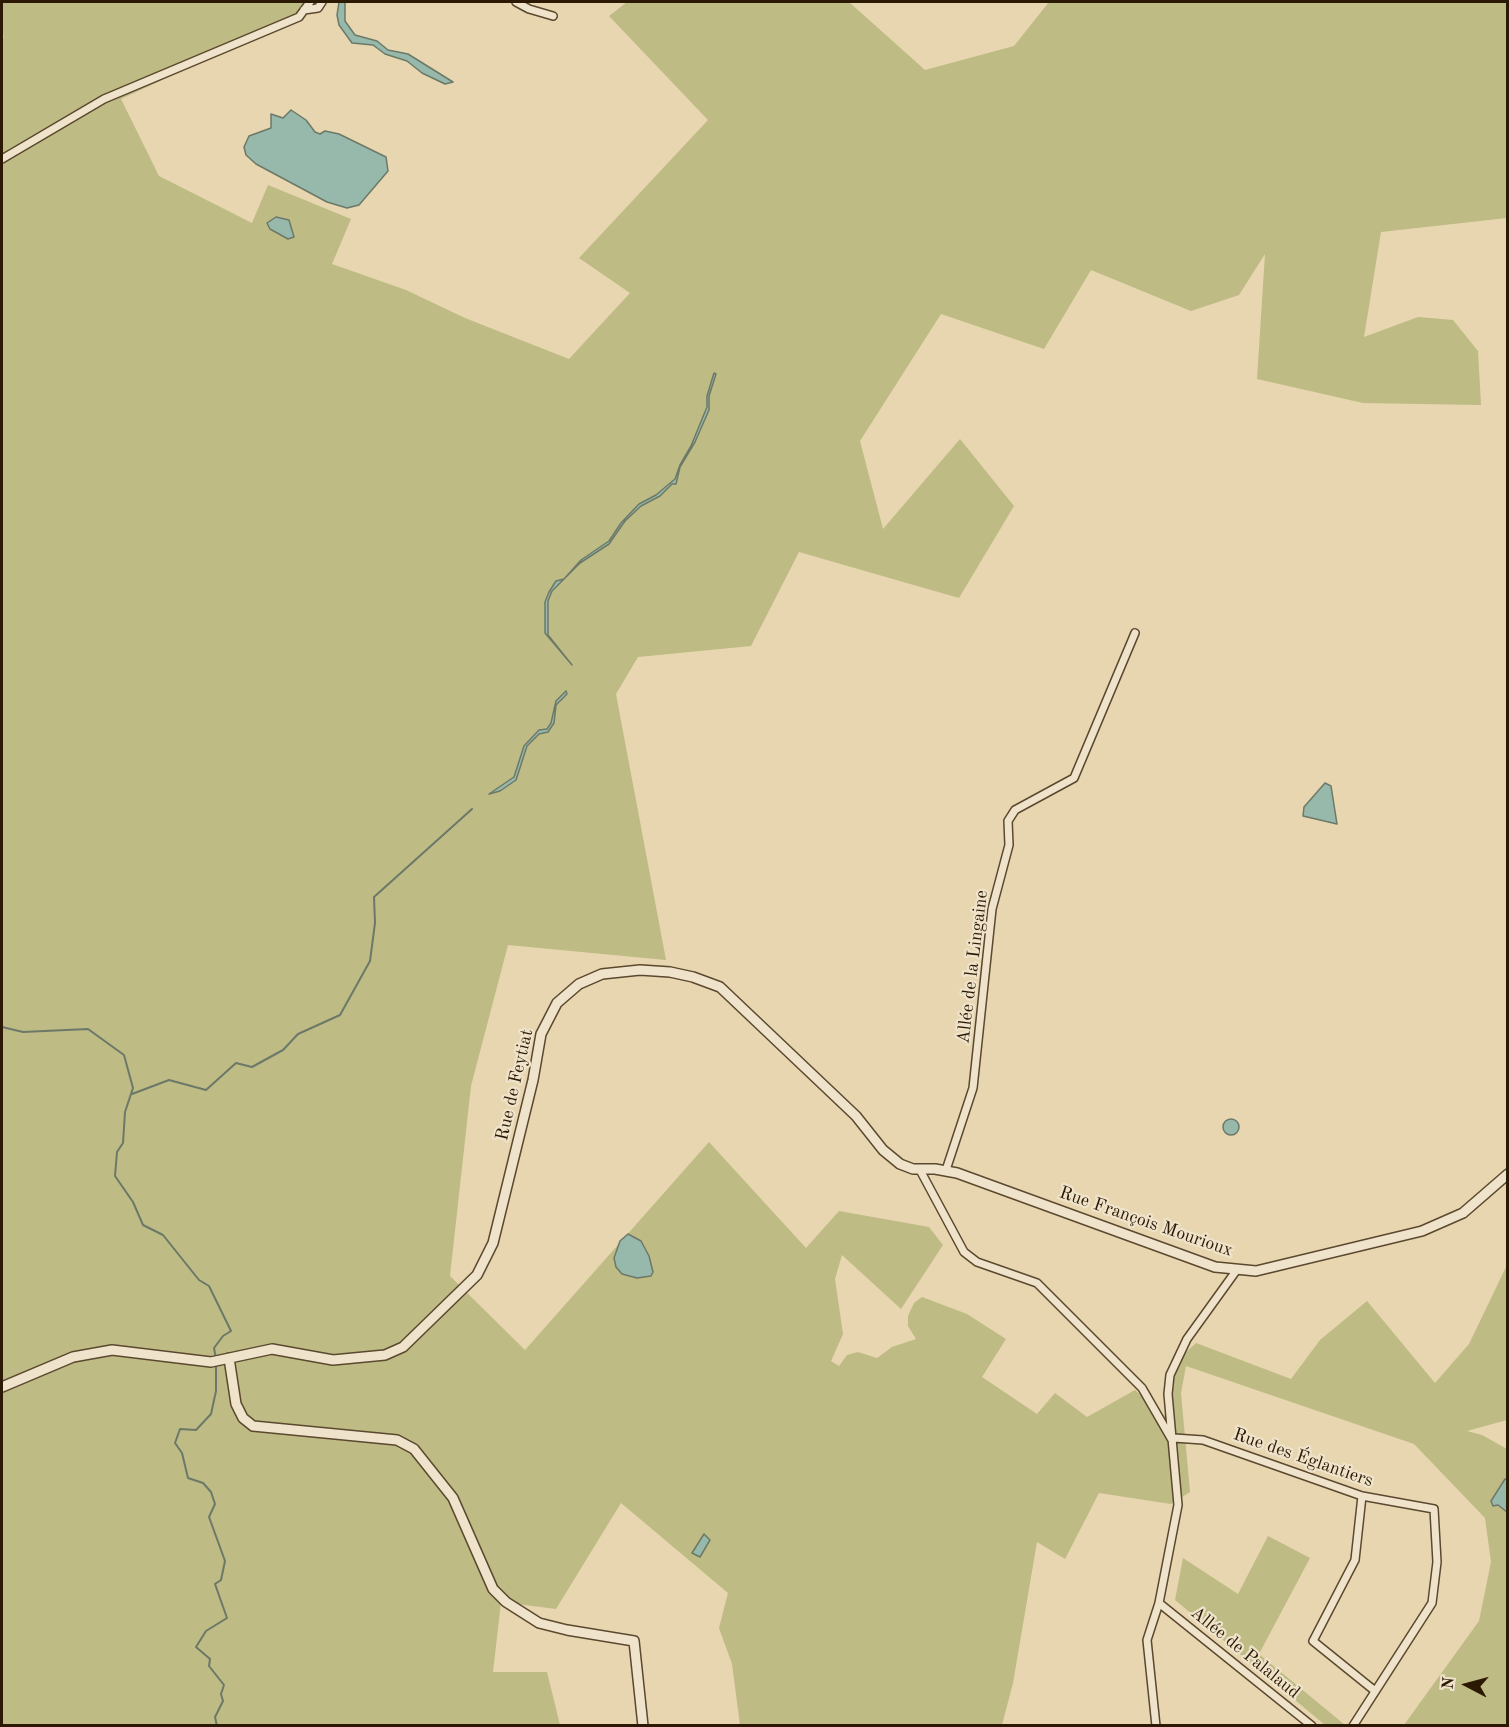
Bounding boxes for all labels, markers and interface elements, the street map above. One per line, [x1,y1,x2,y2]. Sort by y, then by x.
street label: Allée de la Lingaine [953,889,993,1045]
street label: Rue de Feytiat [492,1027,538,1143]
street label: Rue François Mourioux [1056,1182,1236,1262]
street label: Rue des Églantiers [1230,1424,1376,1492]
street label: Allée de Palalaud [1186,1602,1304,1704]
north arrow [1437,1655,1497,1715]
text: N [1441,1676,1458,1690]

